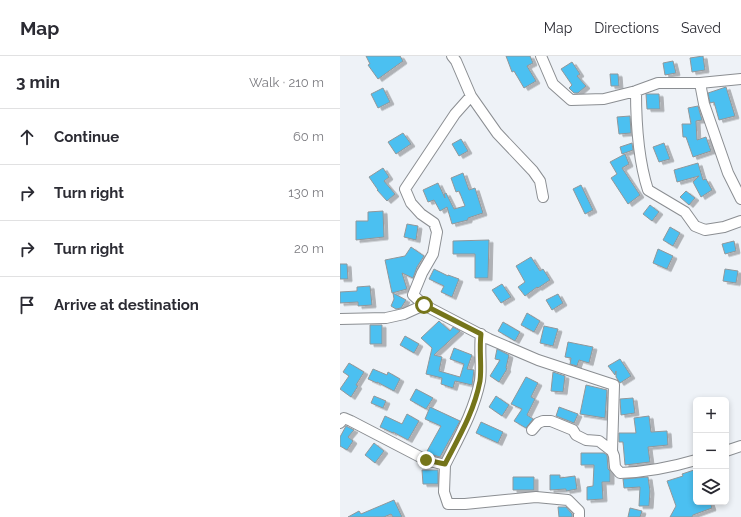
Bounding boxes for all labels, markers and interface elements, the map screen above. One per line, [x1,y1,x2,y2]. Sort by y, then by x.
text: Map [20,17,59,39]
text: Map [544,20,572,36]
text: Directions [594,20,659,36]
text: Saved [681,20,721,36]
text: 3 min [16,72,60,92]
text: Walk · 210 m [249,75,324,90]
icon: ahead [16,126,38,148]
text: Continue [54,128,119,146]
text: 60 m [293,129,324,144]
icon: right [16,182,38,204]
text: Turn right [54,184,124,202]
text: 130 m [288,185,324,200]
icon: right [16,238,38,260]
text: Turn right [54,240,124,258]
text: 20 m [294,241,324,256]
icon: arrive [16,294,38,316]
text: Arrive at destination [54,296,199,314]
route start [415,296,433,314]
map controls [693,397,729,505]
button: + [693,397,729,433]
button: − [693,433,729,469]
route end [417,451,435,469]
button: layers [693,469,729,505]

